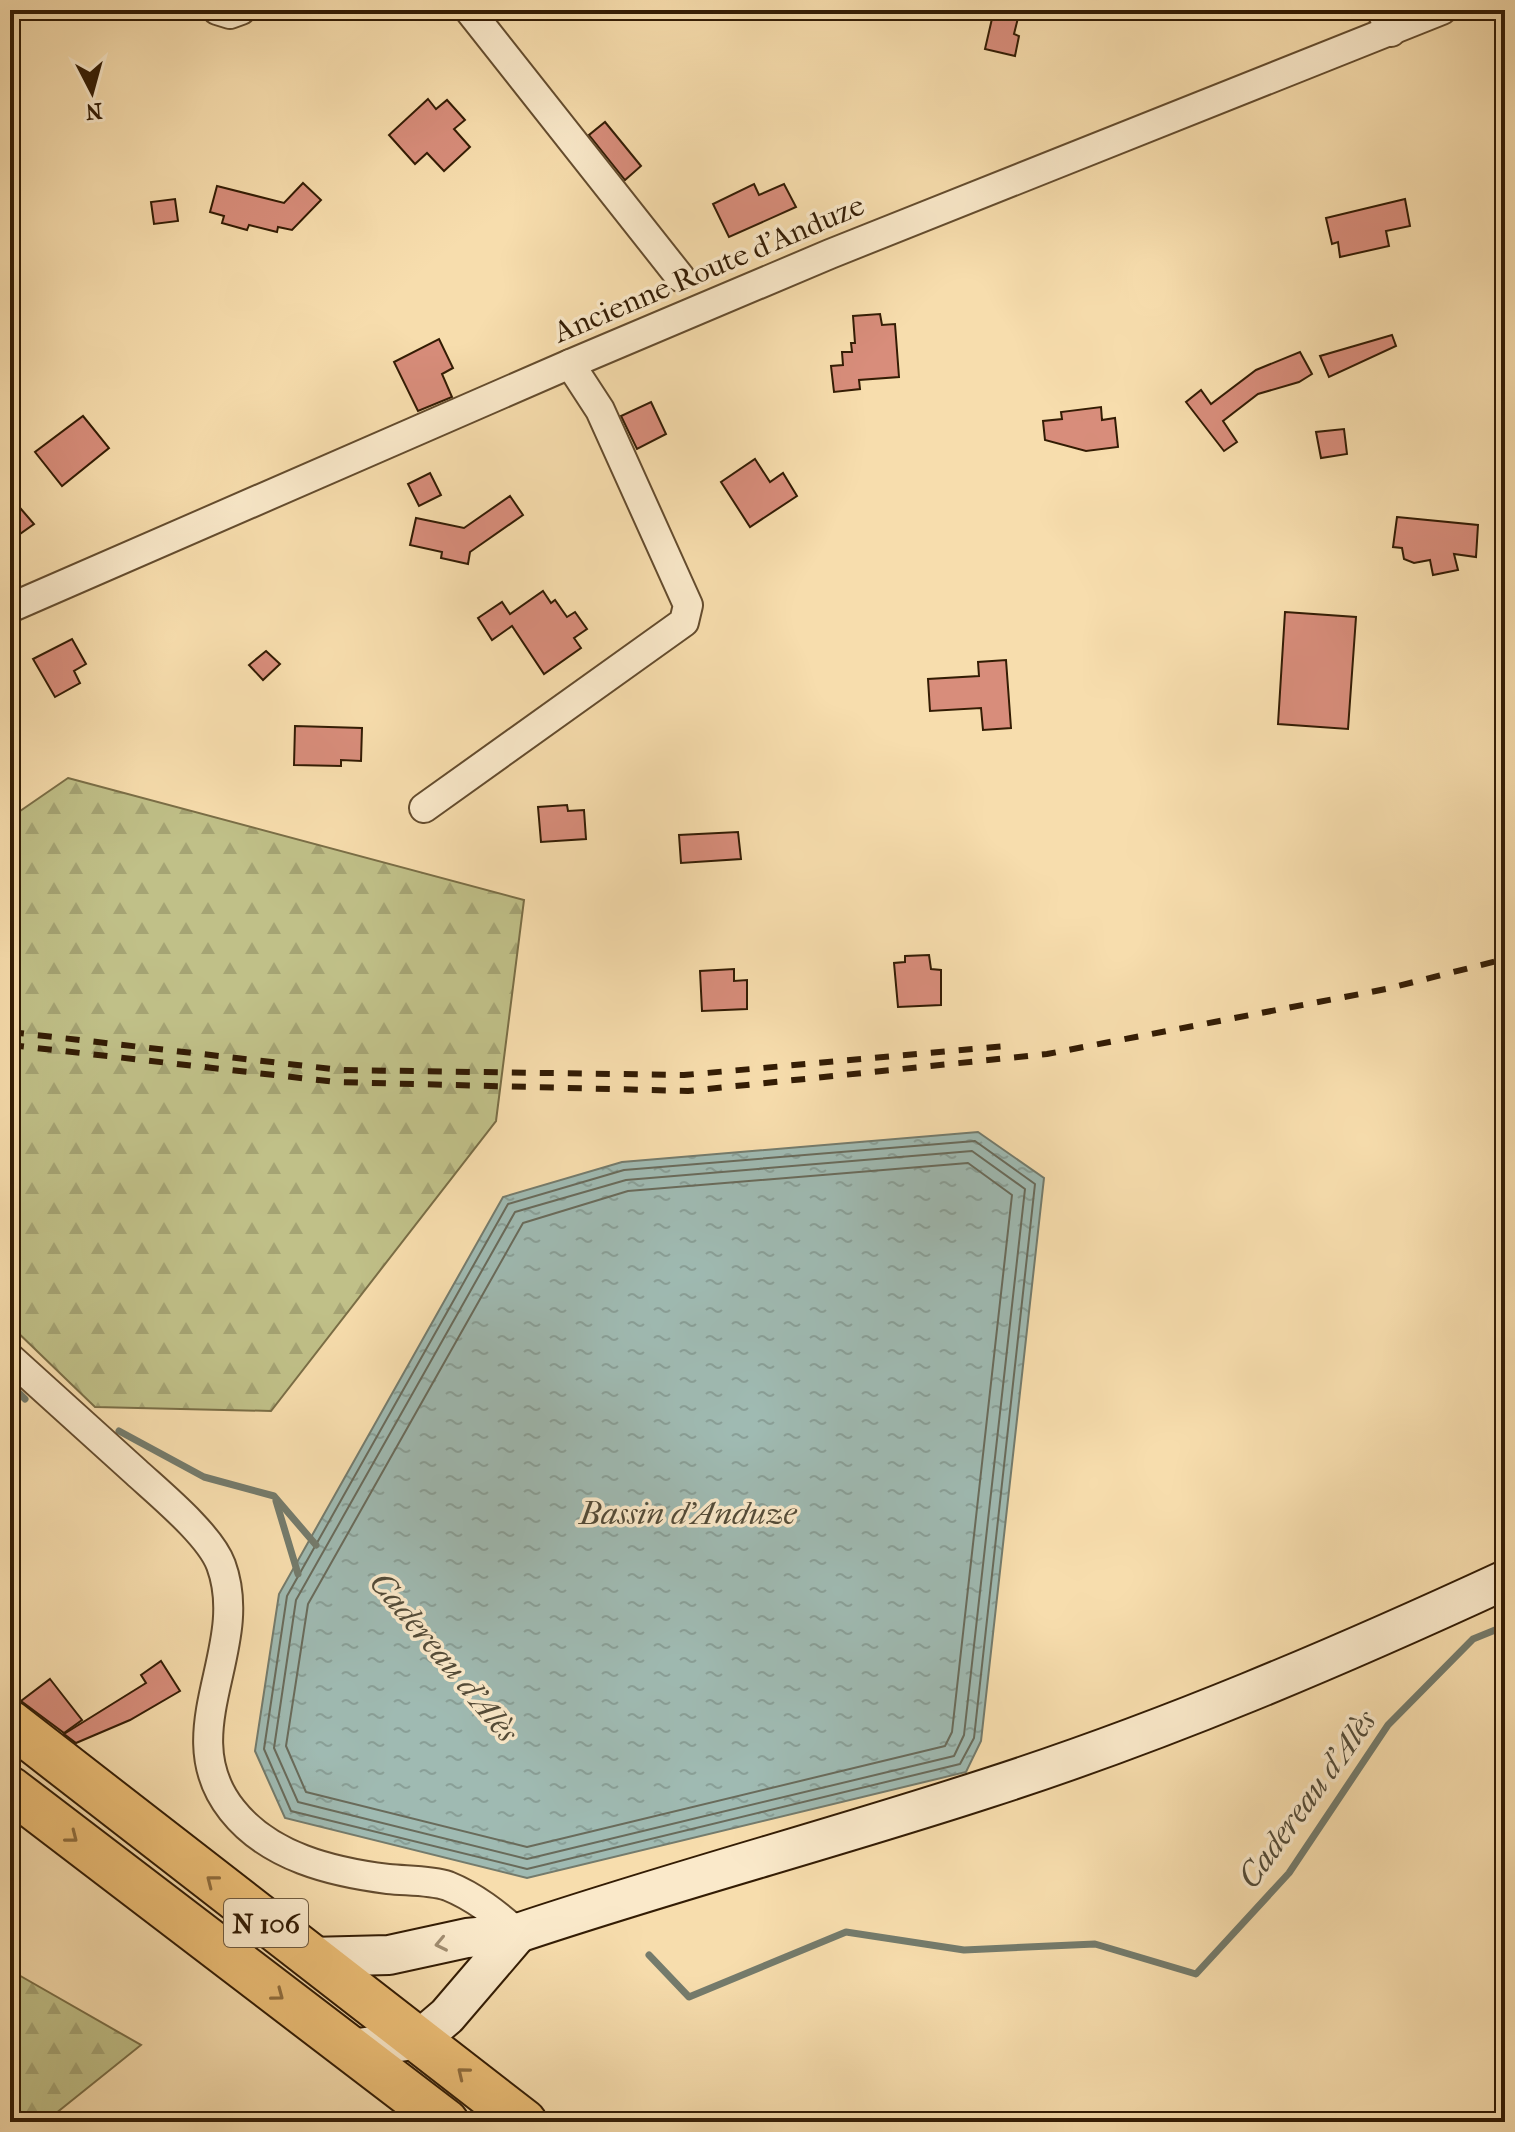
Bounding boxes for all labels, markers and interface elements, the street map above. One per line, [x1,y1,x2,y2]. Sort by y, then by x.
north arrow [52,52,132,132]
text: N [84,97,104,125]
street label: Ancienne Route d'Anduze [547,188,870,351]
water label: Bassin d'Anduze [578,1495,798,1532]
water label: Cadereau d'Alès [362,1565,526,1750]
water label: Cadereau d'Alès [1230,1702,1384,1895]
one-way arrow [63,1827,78,1841]
one-way arrow [207,1876,221,1891]
road number: N 106 [224,1899,308,1947]
one-way arrow [434,1935,448,1952]
one-way arrow [269,1985,284,1999]
one-way arrow [458,2068,472,2083]

